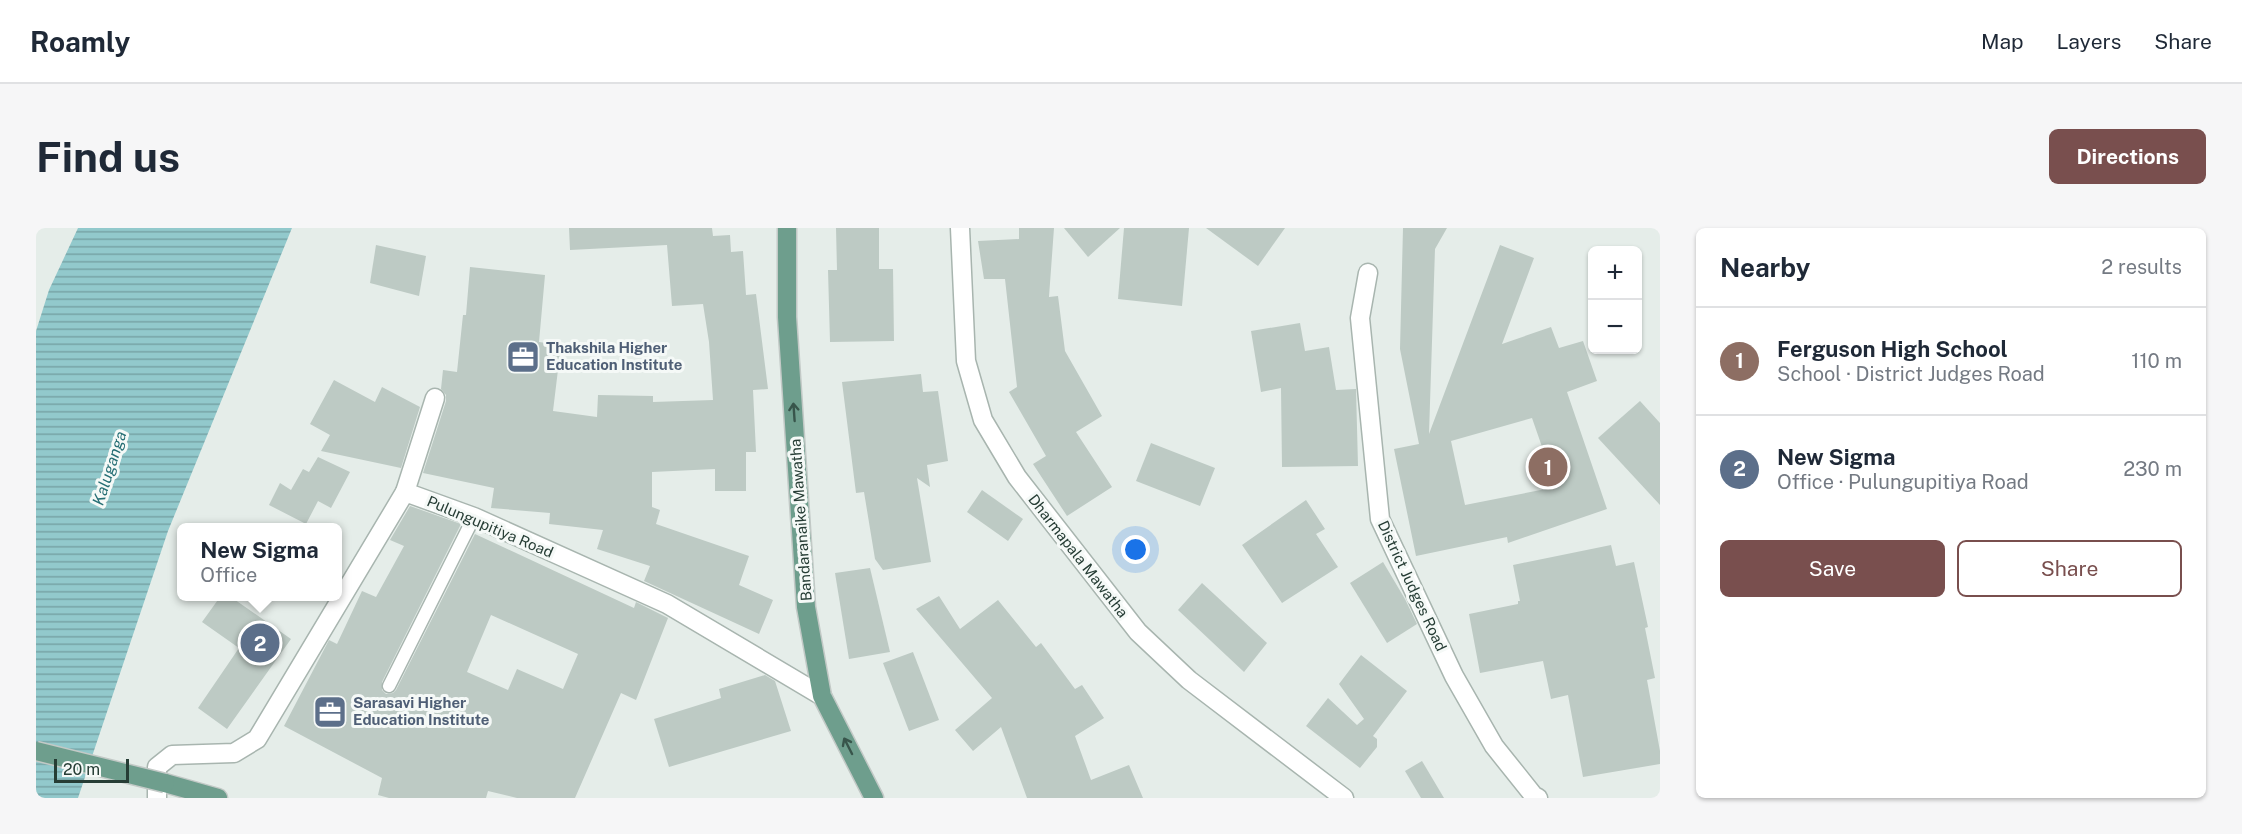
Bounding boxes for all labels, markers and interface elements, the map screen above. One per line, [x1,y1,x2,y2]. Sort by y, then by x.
text: Roamly [30,25,130,58]
text: Map [1981,29,2024,54]
text: Layers [2057,29,2121,54]
text: Share [2154,29,2212,54]
button: Directions [2049,129,2206,184]
text: Find us [36,132,180,181]
map controls [1588,246,1642,354]
button: + [1588,246,1642,300]
text: Nearby [1720,252,1810,283]
text: 2 results [2101,255,2182,279]
button: − [1588,300,1642,354]
text: Ferguson High School [1777,336,2008,362]
office icon: Thakshila Higher Education Institute [505,339,541,375]
place label: Thakshila Higher Education Institute [546,339,682,373]
text: 1 [1735,349,1744,373]
text: 110 m [2131,349,2182,373]
text: School · District Judges Road [1777,362,2045,386]
one-way arrow [788,402,799,422]
water label: Kaluganga [89,429,130,508]
street label: Bandaranaike Mawatha [786,438,815,602]
pin: 1 [1528,444,1568,490]
text: New Sigma [1777,444,1895,470]
text: 2 [1733,457,1746,481]
text: 230 m [2123,457,2182,481]
text: Office · Pulungupitiya Road [1777,470,2029,494]
street label: Dharmapala Mawatha [1025,491,1132,621]
street label: Pulungupitiya Road [425,492,556,561]
street label: District Judges Road [1375,518,1450,654]
popup [177,523,342,601]
your location [1121,535,1150,564]
text: New Sigma [200,537,319,563]
button: Save [1720,540,1945,597]
button: Share [1957,540,2182,597]
text: Office [200,563,257,587]
pin: 2 [240,620,280,666]
office icon: Sarasavi Higher Education Institute [312,694,348,730]
place label: Sarasavi Higher Education Institute [353,694,489,728]
one-way arrow [841,737,853,755]
scale bar [54,756,129,784]
text: 20 m [63,760,100,779]

